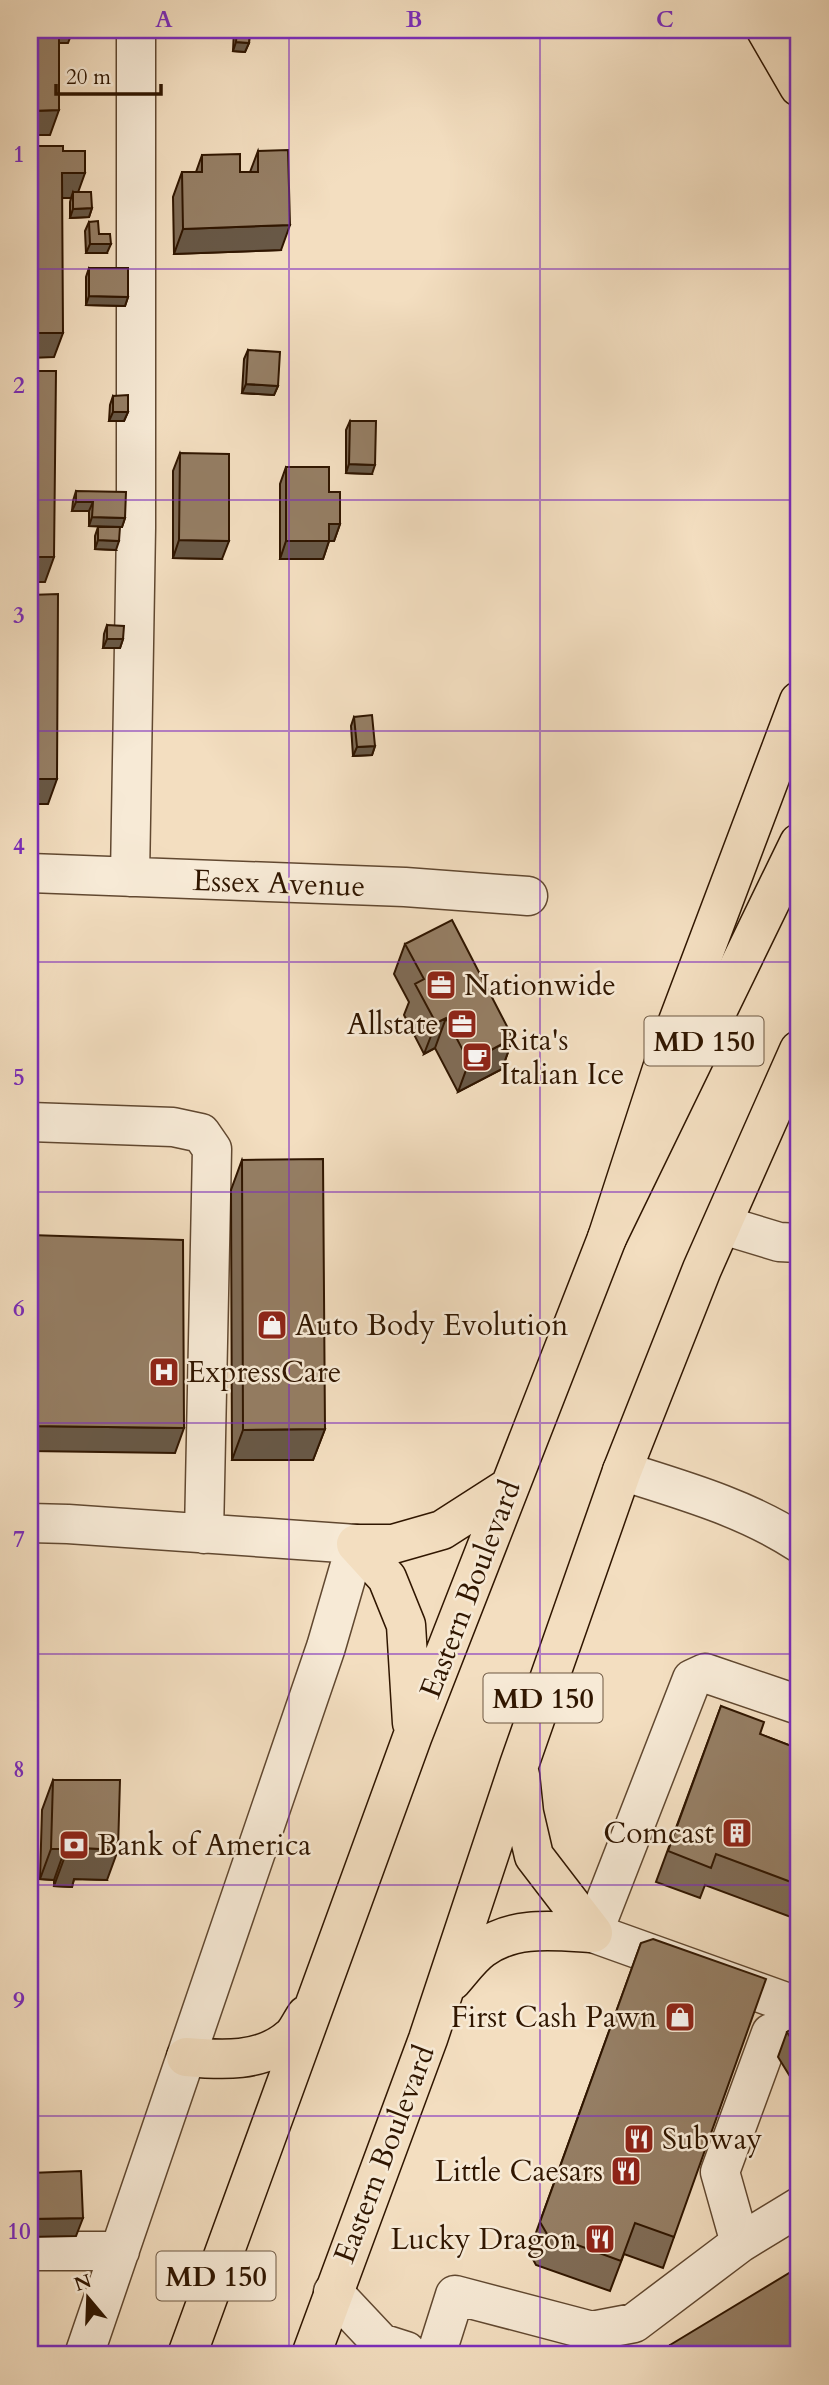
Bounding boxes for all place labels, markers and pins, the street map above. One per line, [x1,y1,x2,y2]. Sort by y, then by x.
place label: Nationwide [464,965,616,1006]
office icon: Nationwide [424,968,458,1002]
place label: Allstate [347,1004,439,1045]
office icon: Allstate [445,1007,479,1041]
place label: Rita's Italian Ice [500,1020,624,1095]
cafe icon: Rita's Italian Ice [460,1040,494,1074]
place label: Auto Body Evolution [295,1305,568,1346]
shop icon: Auto Body Evolution [255,1308,289,1342]
place label: ExpressCare [187,1352,341,1393]
hospital icon: ExpressCare [147,1355,181,1389]
place label: Comcast [603,1813,715,1854]
building icon: Comcast [720,1816,754,1850]
place label: Bank of America [97,1825,311,1866]
bank icon: Bank of America [57,1828,91,1862]
place label: First Cash Pawn [451,1997,657,2038]
shop icon: First Cash Pawn [663,2000,697,2034]
place label: Subway [662,2119,763,2160]
restaurant icon: Subway [622,2122,656,2156]
place label: Little Caesars [435,2151,603,2192]
restaurant icon: Little Caesars [609,2154,643,2188]
place label: Lucky Dragon [390,2219,577,2260]
restaurant icon: Lucky Dragon [583,2222,617,2256]

